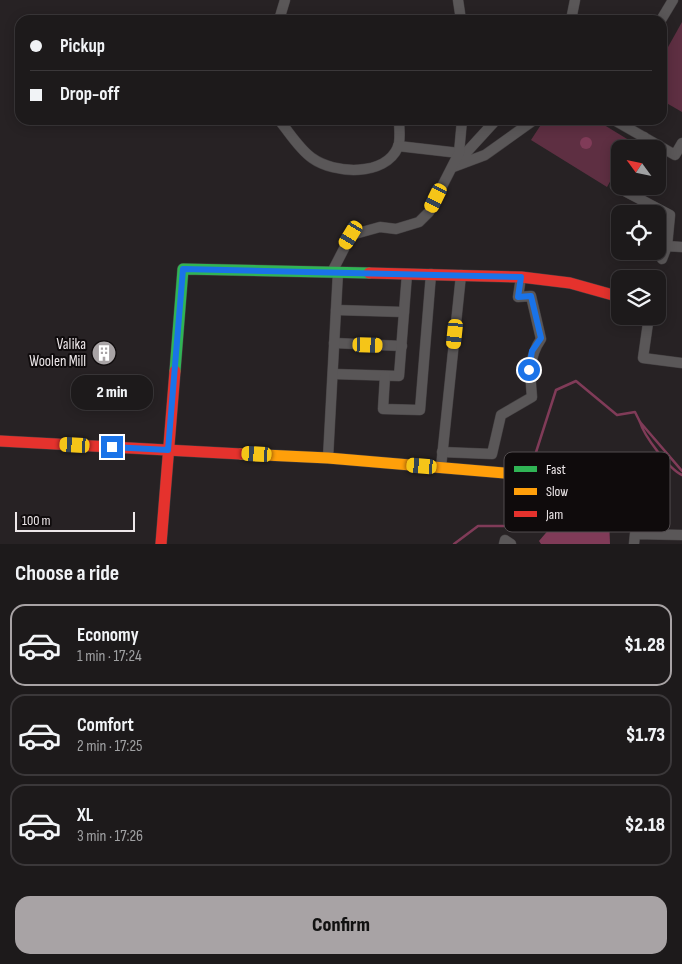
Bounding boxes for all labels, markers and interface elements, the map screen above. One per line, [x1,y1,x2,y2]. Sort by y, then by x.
text: Pickup [60,35,105,58]
text: Drop-off [60,83,120,106]
north arrow [611,140,666,195]
map controls [611,140,666,325]
car [422,181,449,215]
button: locate [611,205,666,260]
car [336,218,365,252]
button: layers [611,270,666,325]
car [445,318,464,350]
place label: Valika Woolen Mill [29,335,86,371]
car [352,337,383,353]
building icon: Valika Woolen Mill [91,340,117,366]
route start [518,359,540,381]
callout: 2 min [71,374,153,410]
text: 2 min [96,383,128,402]
route end [101,436,123,458]
car [59,437,90,453]
car [241,446,272,462]
legend [504,452,670,532]
car [406,457,437,475]
text: Fast [546,461,566,478]
text: Slow [546,483,568,500]
text: Jam [545,506,563,523]
scale bar [15,509,135,532]
text: 100 m [22,512,51,529]
text: Choose a ride [15,560,119,587]
icon: car [17,623,62,668]
text: Economy [77,624,139,647]
text: $1.28 [624,634,665,657]
text: 1 min · 17:24 [77,647,142,666]
icon: car [17,713,62,758]
text: Comfort [77,714,134,737]
text: $1.73 [626,724,665,747]
text: 2 min · 17:25 [77,737,142,756]
icon: car [17,803,62,848]
text: XL [77,804,93,827]
text: $2.18 [625,814,665,837]
text: 3 min · 17:26 [77,827,143,846]
button: Confirm [15,896,667,954]

